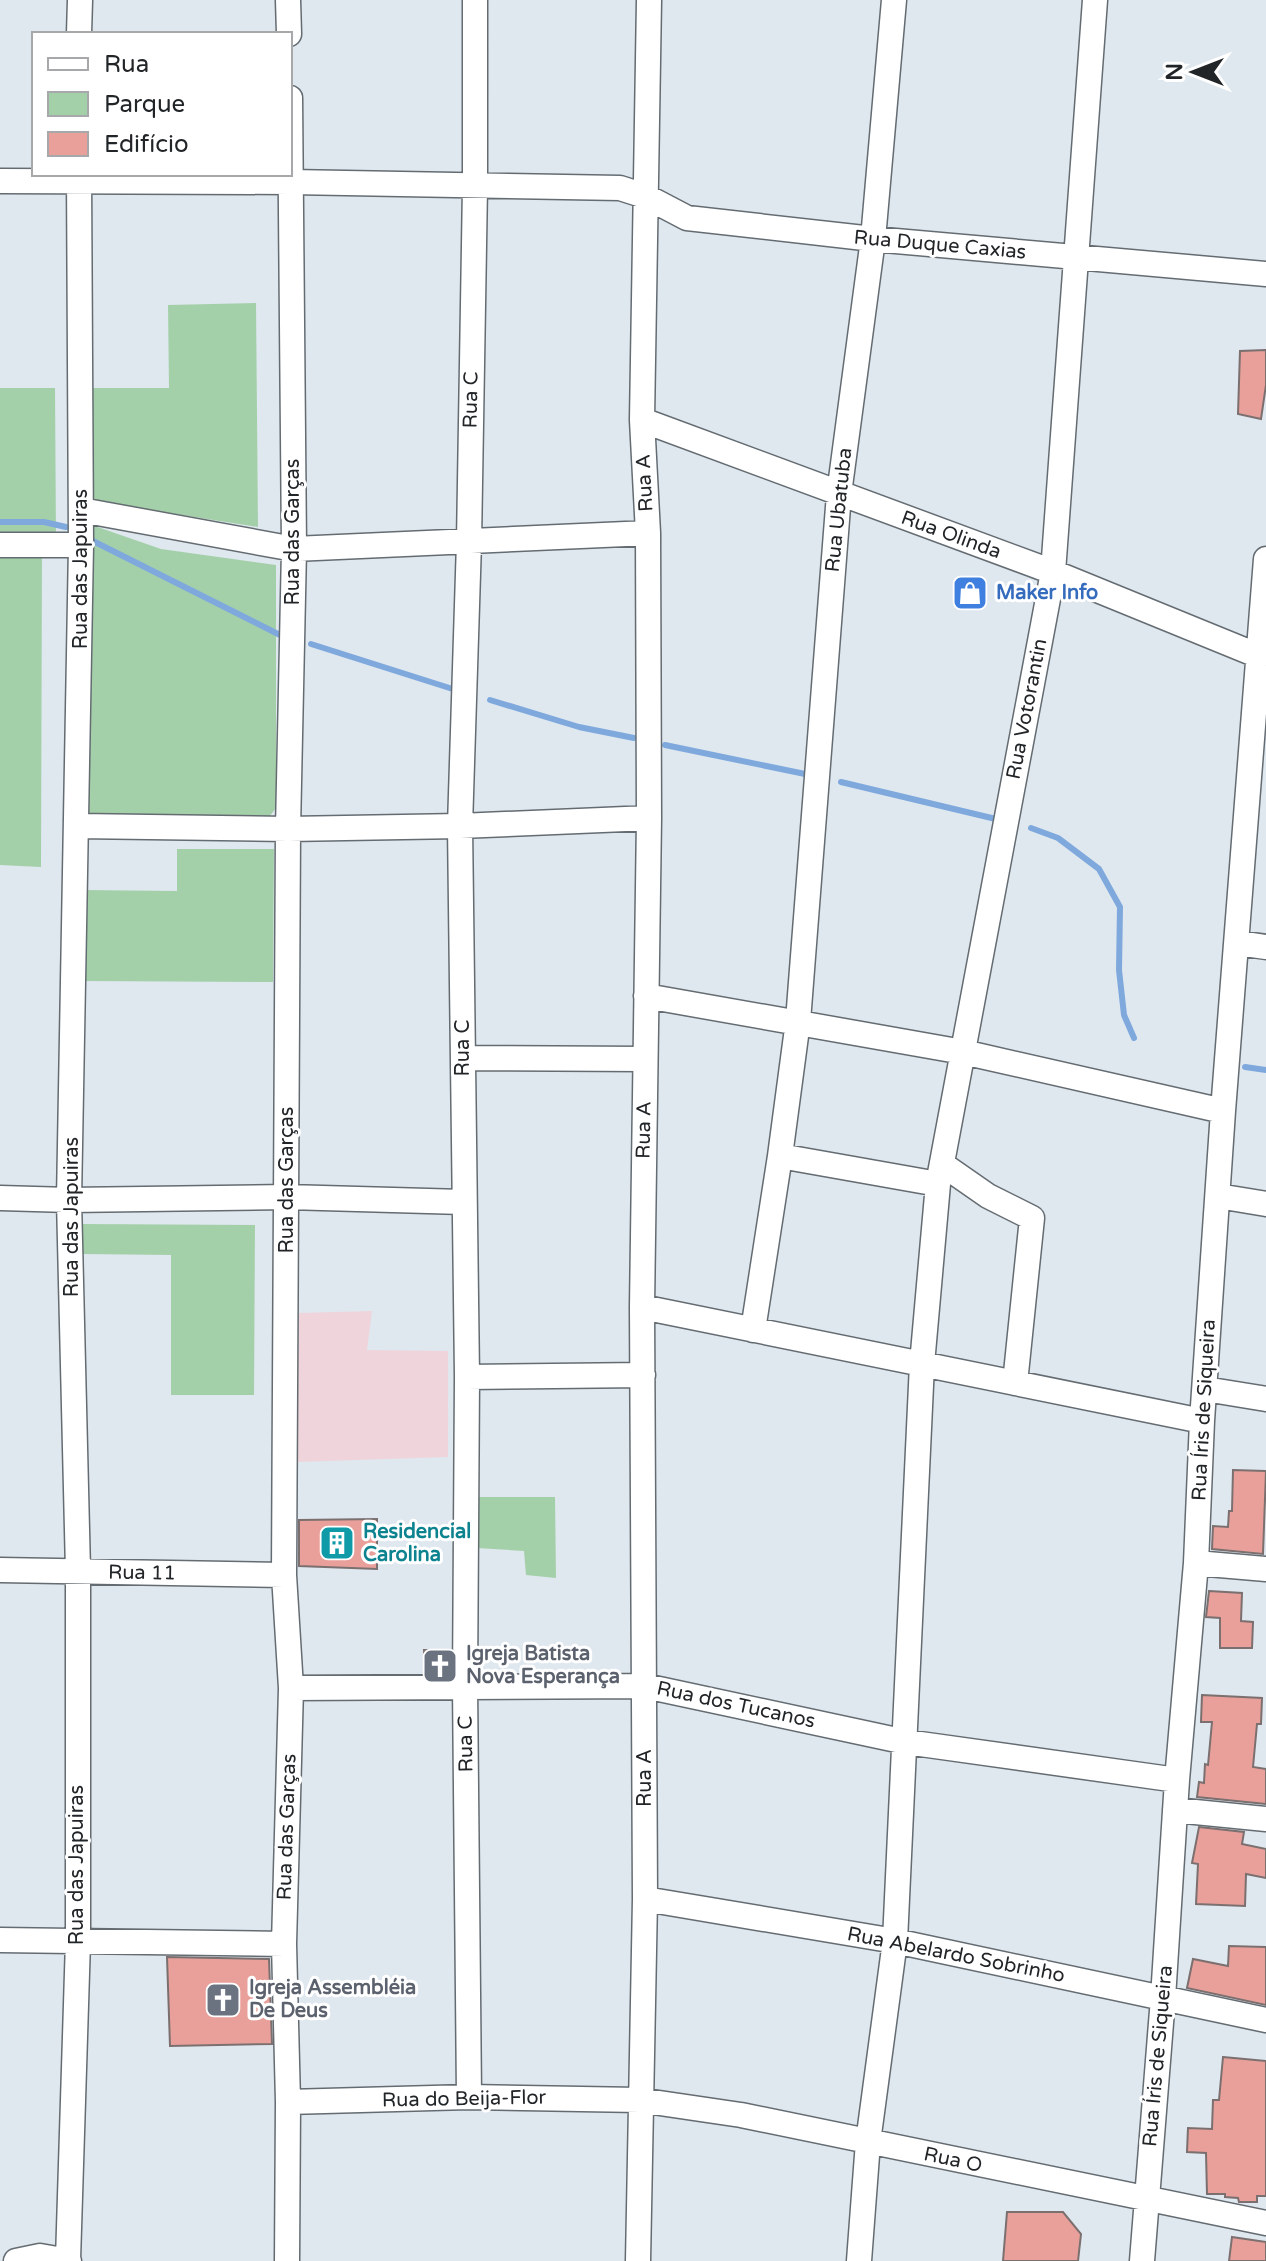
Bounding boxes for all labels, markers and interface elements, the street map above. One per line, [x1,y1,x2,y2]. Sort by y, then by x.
legend [32,32,292,176]
north arrow [1154,32,1234,112]
text: Rua [104,50,149,79]
text: N [1162,63,1188,81]
text: Parque [104,90,185,119]
text: Edifício [104,130,189,159]
street label: Rua Duque Caxias [853,226,1027,264]
street label: Rua C [459,371,483,429]
street label: Rua Ubatuba [821,447,857,573]
street label: Rua A [632,454,658,512]
street label: Rua das Garças [281,459,305,605]
street label: Rua das Japuiras [69,489,93,649]
street label: Rua Olinda [898,506,1004,564]
shop icon: Maker Info [951,574,989,612]
place label: Maker Info [996,581,1098,605]
street label: Rua Votorantin [1002,637,1052,781]
street label: Rua C [451,1020,475,1076]
street label: Rua A [631,1101,657,1159]
street label: Rua das Garças [275,1107,299,1253]
street label: Rua das Japuiras [60,1137,84,1297]
street label: Rua Íris de Siqueira [1186,1318,1221,1502]
place label: Residencial Carolina [363,1520,471,1567]
building icon: Residencial Carolina [318,1524,356,1562]
street label: Rua 11 [108,1560,176,1586]
place label: Igreja Batista Nova Esperança [466,1642,620,1689]
church icon: Igreja Batista Nova Esperança [421,1647,459,1685]
street label: Rua dos Tucanos [655,1676,817,1734]
street label: Rua C [454,1715,478,1773]
street label: Rua A [633,1749,657,1807]
street label: Rua das Garças [272,1753,302,1901]
street label: Rua das Japuiras [65,1785,89,1945]
street label: Rua Abelardo Sobrinho [845,1922,1067,1988]
street label: Rua Íris de Siqueira [1137,1964,1178,2148]
place label: Igreja Assembléia De Deus [249,1976,416,2023]
church icon: Igreja Assembléia De Deus [204,1981,242,2019]
street label: Rua do Beija-Flor [382,2086,547,2112]
street label: Rua O [922,2142,984,2178]

